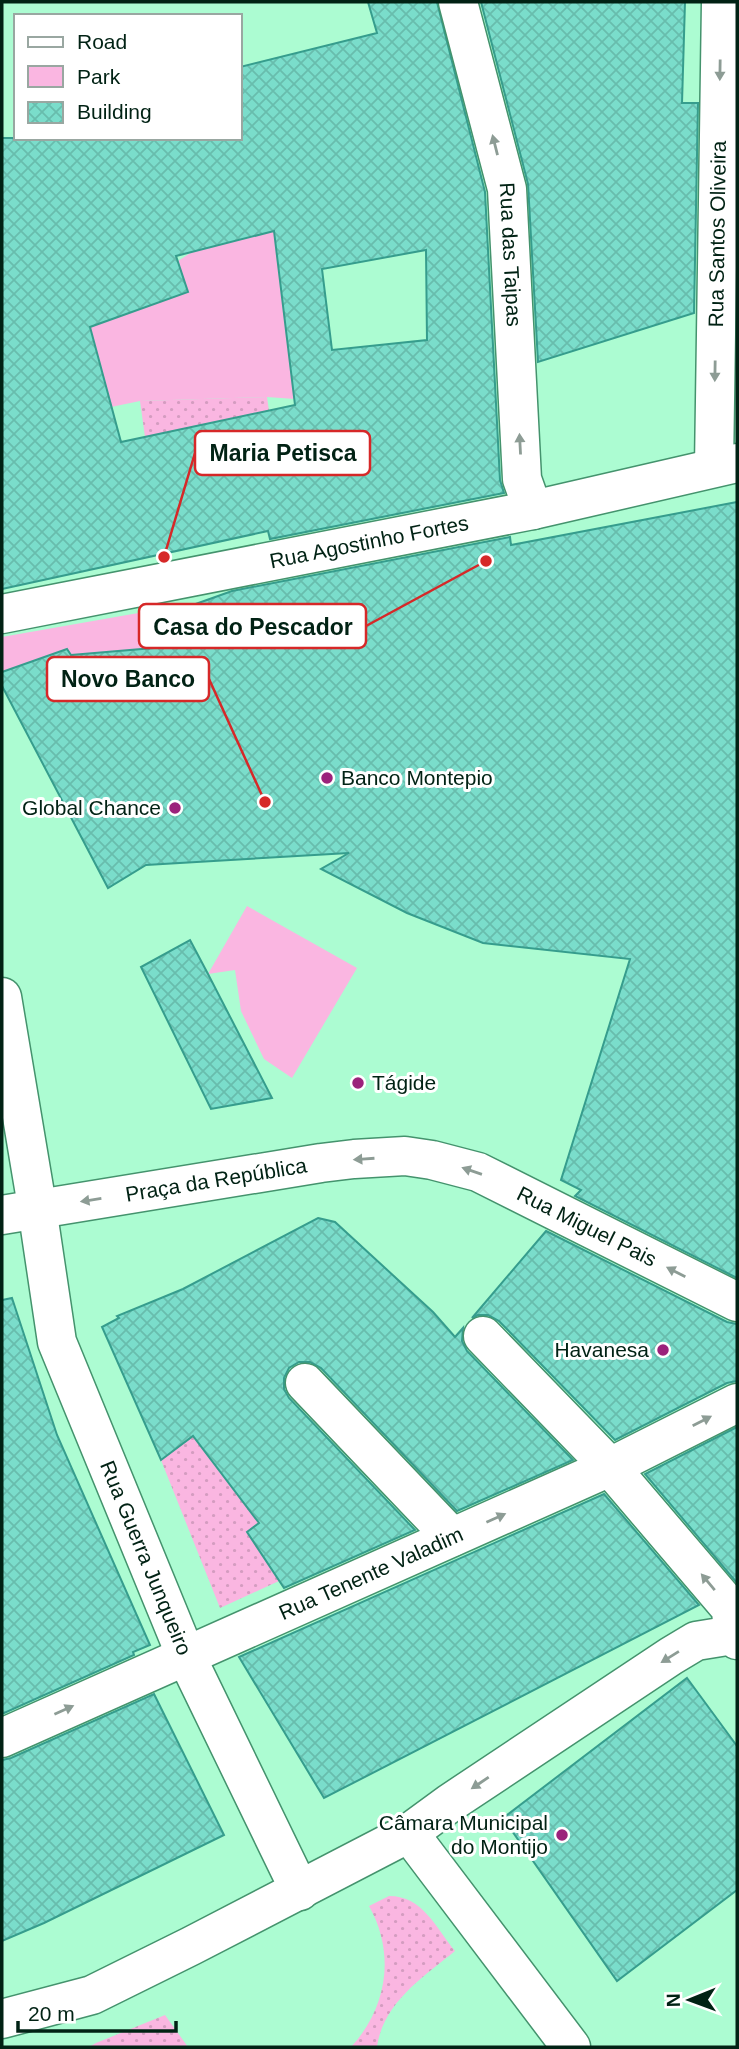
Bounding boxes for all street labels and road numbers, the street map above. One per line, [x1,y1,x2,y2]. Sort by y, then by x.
street label: Rua Santos Oliveira [704,140,730,328]
street label: Rua das Taipas [496,182,526,327]
street label: Rua Agostinho Fortes [268,511,470,572]
street label: Praça da República [124,1153,309,1206]
street label: Rua Miguel Pais [513,1182,660,1271]
street label: Rua Guerra Junqueiro [96,1457,196,1658]
street label: Rua Tenente Valadim [275,1522,466,1624]

